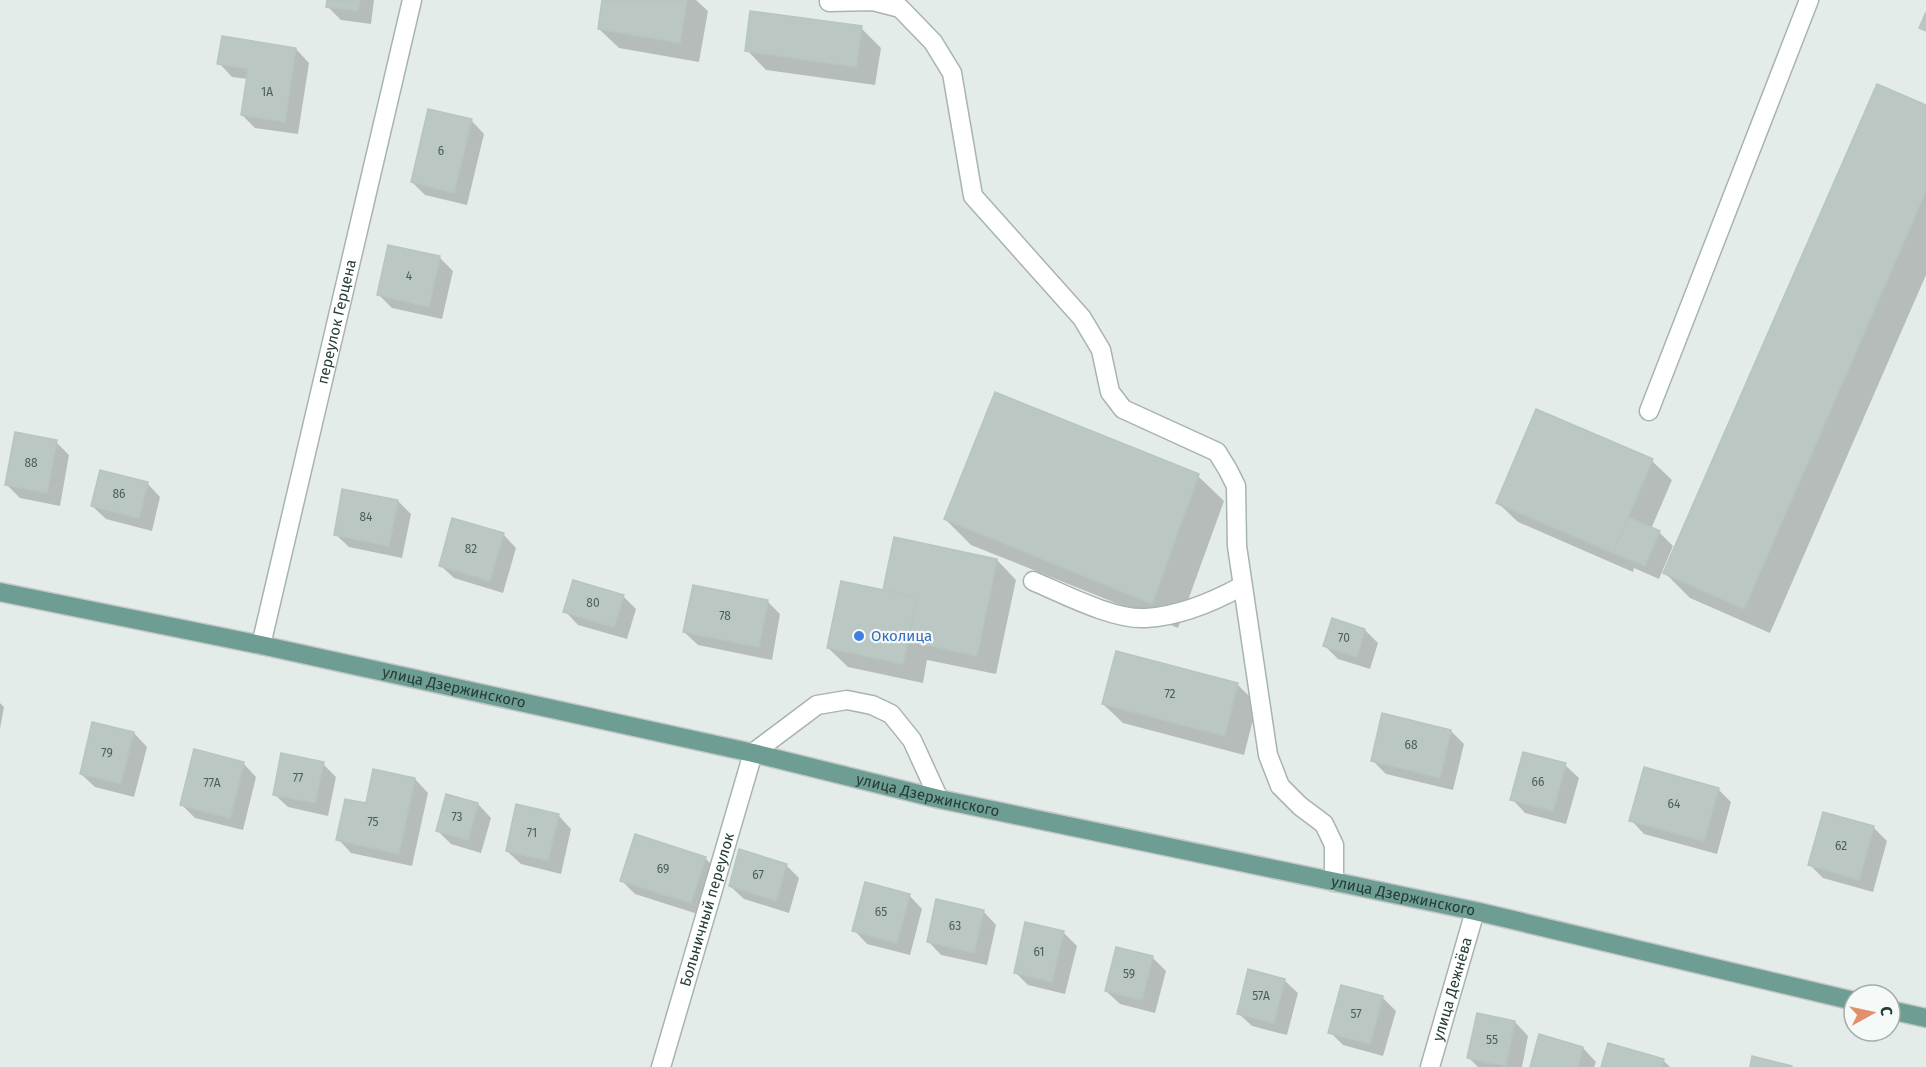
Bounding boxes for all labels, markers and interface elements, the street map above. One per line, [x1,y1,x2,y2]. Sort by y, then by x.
house number: 1А [261,85,273,99]
house number: 6 [438,144,444,158]
street label: переулок Герцена [313,258,360,386]
house number: 4 [406,269,413,283]
house number: 88 [24,456,38,470]
house number: 86 [112,487,126,501]
house number: 84 [360,510,373,524]
house number: 82 [465,542,477,556]
house number: 80 [586,596,600,610]
house number: 78 [719,609,731,623]
place label: Околица [871,627,932,645]
marker: Околица [852,629,866,643]
house number: 70 [1338,631,1350,645]
street label: улица Дзержинского [381,663,528,712]
house number: 72 [1164,687,1176,701]
house number: 68 [1404,738,1418,752]
house number: 79 [101,746,113,760]
street label: улица Дзержинского [854,770,1001,820]
house number: 77 [293,771,303,785]
house number: 66 [1532,775,1544,789]
house number: 77А [203,776,221,790]
house number: 64 [1668,797,1681,811]
house number: 73 [451,810,463,824]
house number: 75 [367,815,379,829]
house number: 71 [527,826,537,840]
street label: Больничный переулок [676,830,738,989]
house number: 62 [1835,839,1847,853]
house number: 69 [657,862,669,876]
house number: 67 [752,868,764,882]
street label: улица Дзержинского [1330,872,1477,920]
house number: 65 [875,905,887,919]
house number: 63 [949,919,961,933]
street label: улица Дежнёва [1429,935,1476,1043]
house number: 61 [1033,945,1045,959]
house number: 59 [1123,967,1135,981]
north arrow [1842,983,1902,1043]
house number: 57А [1252,989,1270,1003]
text: С [1876,1005,1897,1018]
house number: 57 [1350,1007,1362,1021]
house number: 55 [1486,1033,1498,1047]

